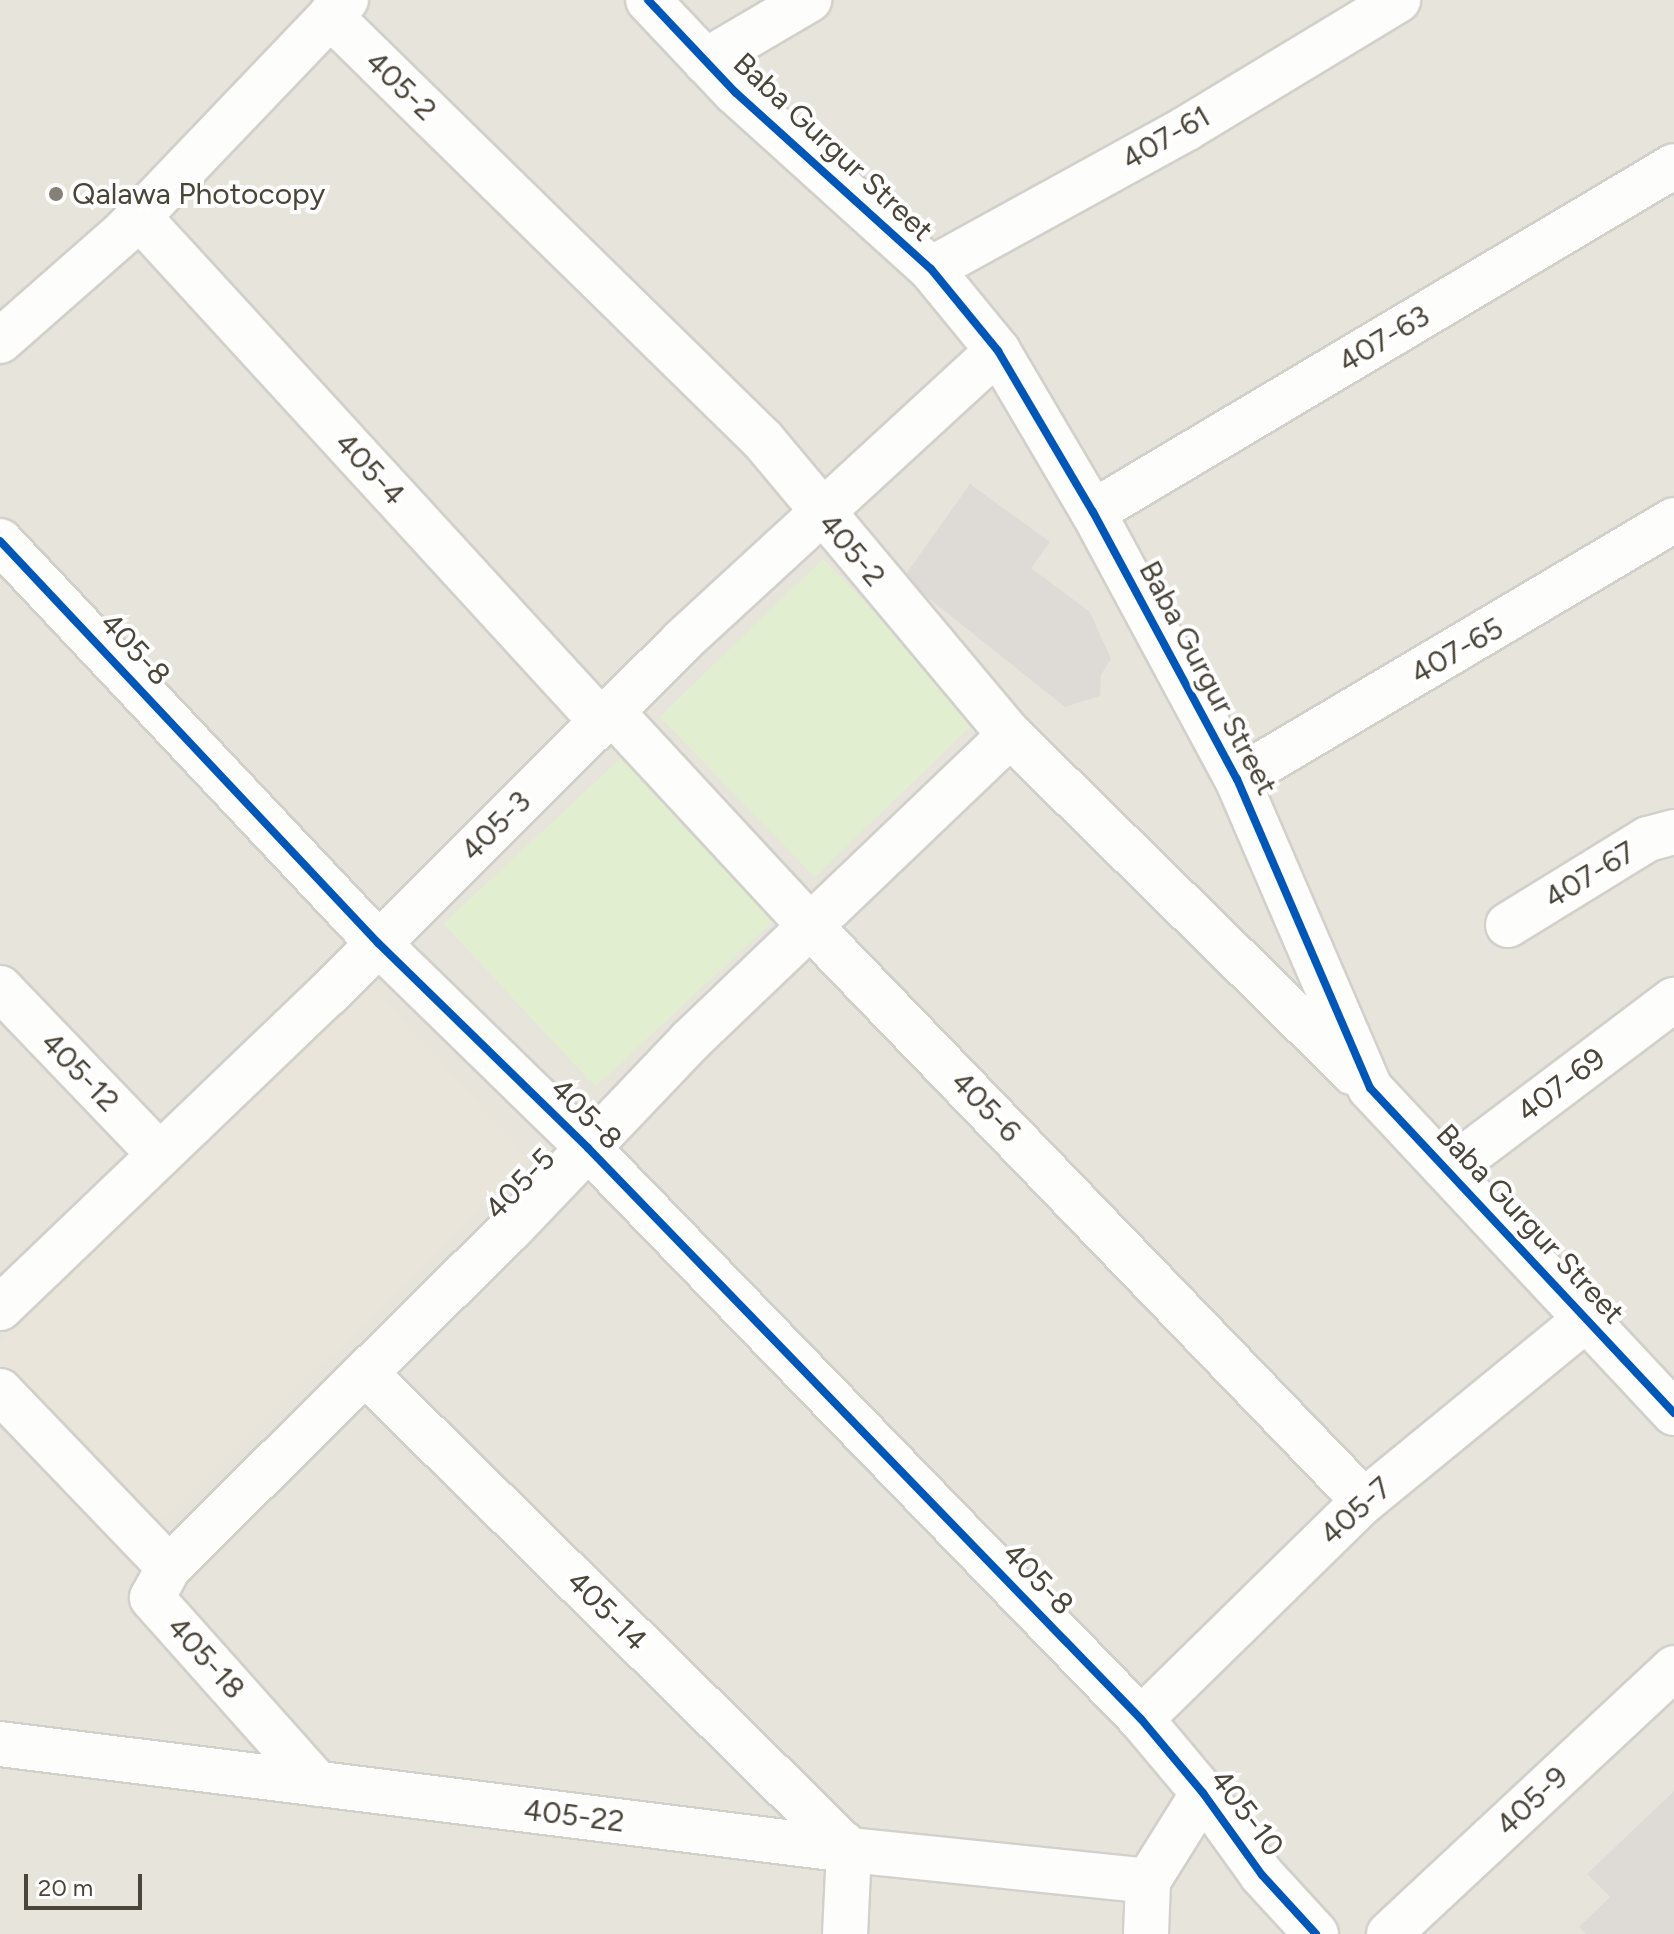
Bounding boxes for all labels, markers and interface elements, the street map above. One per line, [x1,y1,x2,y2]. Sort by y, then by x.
street label: 405-2 [358,44,444,128]
street label: Baba Gurgur Street [726,45,940,249]
street label: 407-61 [1115,98,1217,178]
place label: Qalawa Photocopy [72,176,325,212]
marker: Qalawa Photocopy [47,185,65,203]
street label: 407-63 [1332,298,1436,380]
street label: 405-4 [327,425,413,513]
street label: 405-2 [811,506,893,594]
street label: Baba Gurgur Street [1131,555,1285,801]
street label: 405-8 [92,605,178,693]
street label: 407-65 [1404,610,1510,692]
street label: 405-3 [454,784,538,868]
street label: 407-67 [1538,834,1642,916]
street label: 405-12 [33,1025,127,1119]
street label: 407-69 [1510,1040,1612,1130]
street label: 405-6 [944,1064,1028,1150]
street label: 405-8 [543,1071,629,1157]
street label: Baba Gurgur Street [1428,1117,1632,1331]
street label: 405-5 [478,1141,562,1227]
street label: 405-7 [1313,1470,1399,1552]
street label: 405-8 [995,1536,1081,1622]
street label: 405-14 [559,1563,655,1659]
street label: 405-18 [160,1609,252,1707]
street label: 405-9 [1489,1759,1575,1843]
street label: 405-10 [1203,1763,1291,1863]
street label: 405-22 [522,1792,626,1840]
scale bar [28,1858,146,1908]
text: 20 m [38,1873,93,1902]

